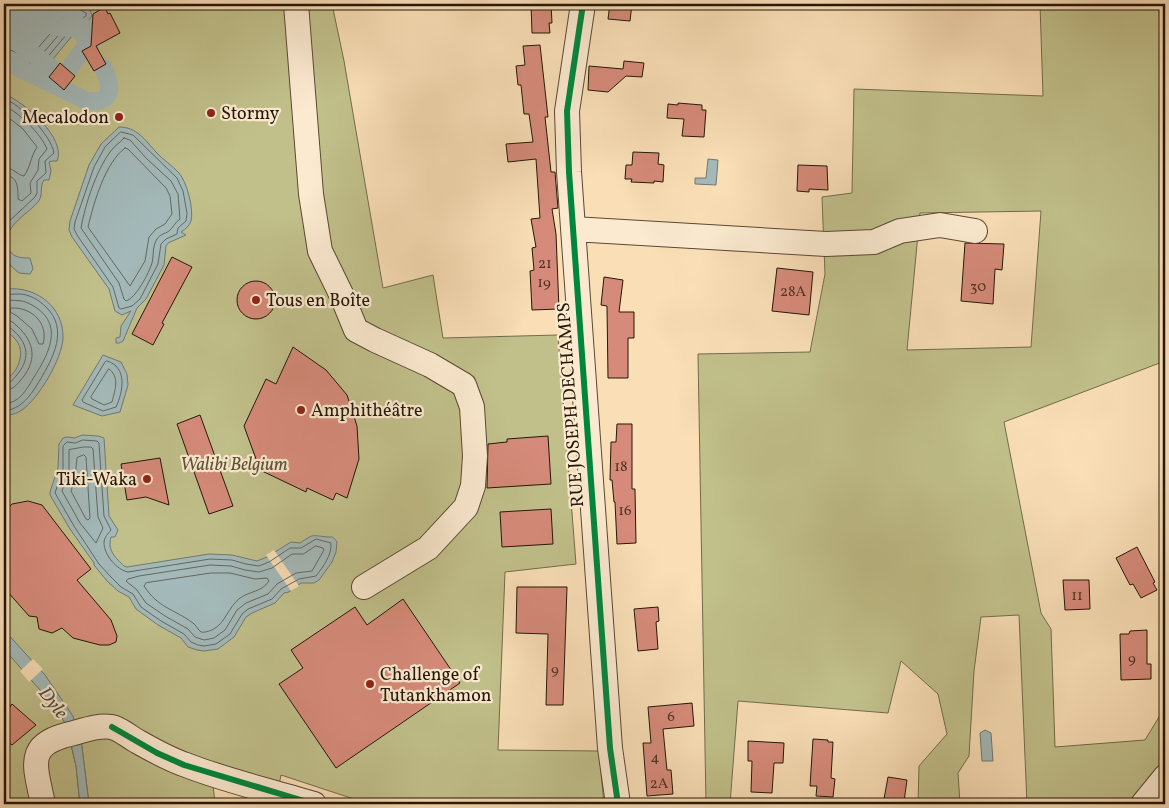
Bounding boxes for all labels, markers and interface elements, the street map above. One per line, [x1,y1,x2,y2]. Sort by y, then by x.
place label: Stormy [221,102,279,127]
place label: Mecalodon [22,106,109,131]
marker: Stormy [205,107,217,119]
marker: Mecalodon [113,111,125,123]
house number: 21 [538,254,552,275]
house number: 19 [537,273,551,294]
house number: 30 [970,277,986,298]
house number: 28A [780,282,807,303]
place label: Tous en Boîte [266,289,370,314]
marker: Tous en Boîte [250,294,262,306]
street label: RUE JOSEPH DECHAMPS [552,302,591,508]
place label: Amphithéâtre [311,399,423,424]
marker: Amphithéâtre [295,404,307,416]
park label: Walibi Belgium [180,453,288,478]
house number: 18 [614,457,628,478]
place label: Tiki-Waka [56,468,137,493]
marker: Tiki-Waka [141,473,153,485]
house number: 16 [618,501,632,522]
house number: 11 [1071,586,1083,607]
house number: 9 [1128,649,1136,670]
house number: 9 [551,660,559,681]
place label: Challenge of Tutankhamon [380,663,492,709]
marker: Challenge of Tutankhamon [364,678,376,690]
water label: Dyle [32,682,73,725]
house number: 6 [667,707,675,728]
house number: 4 [651,748,660,769]
house number: 2A [650,774,669,795]

